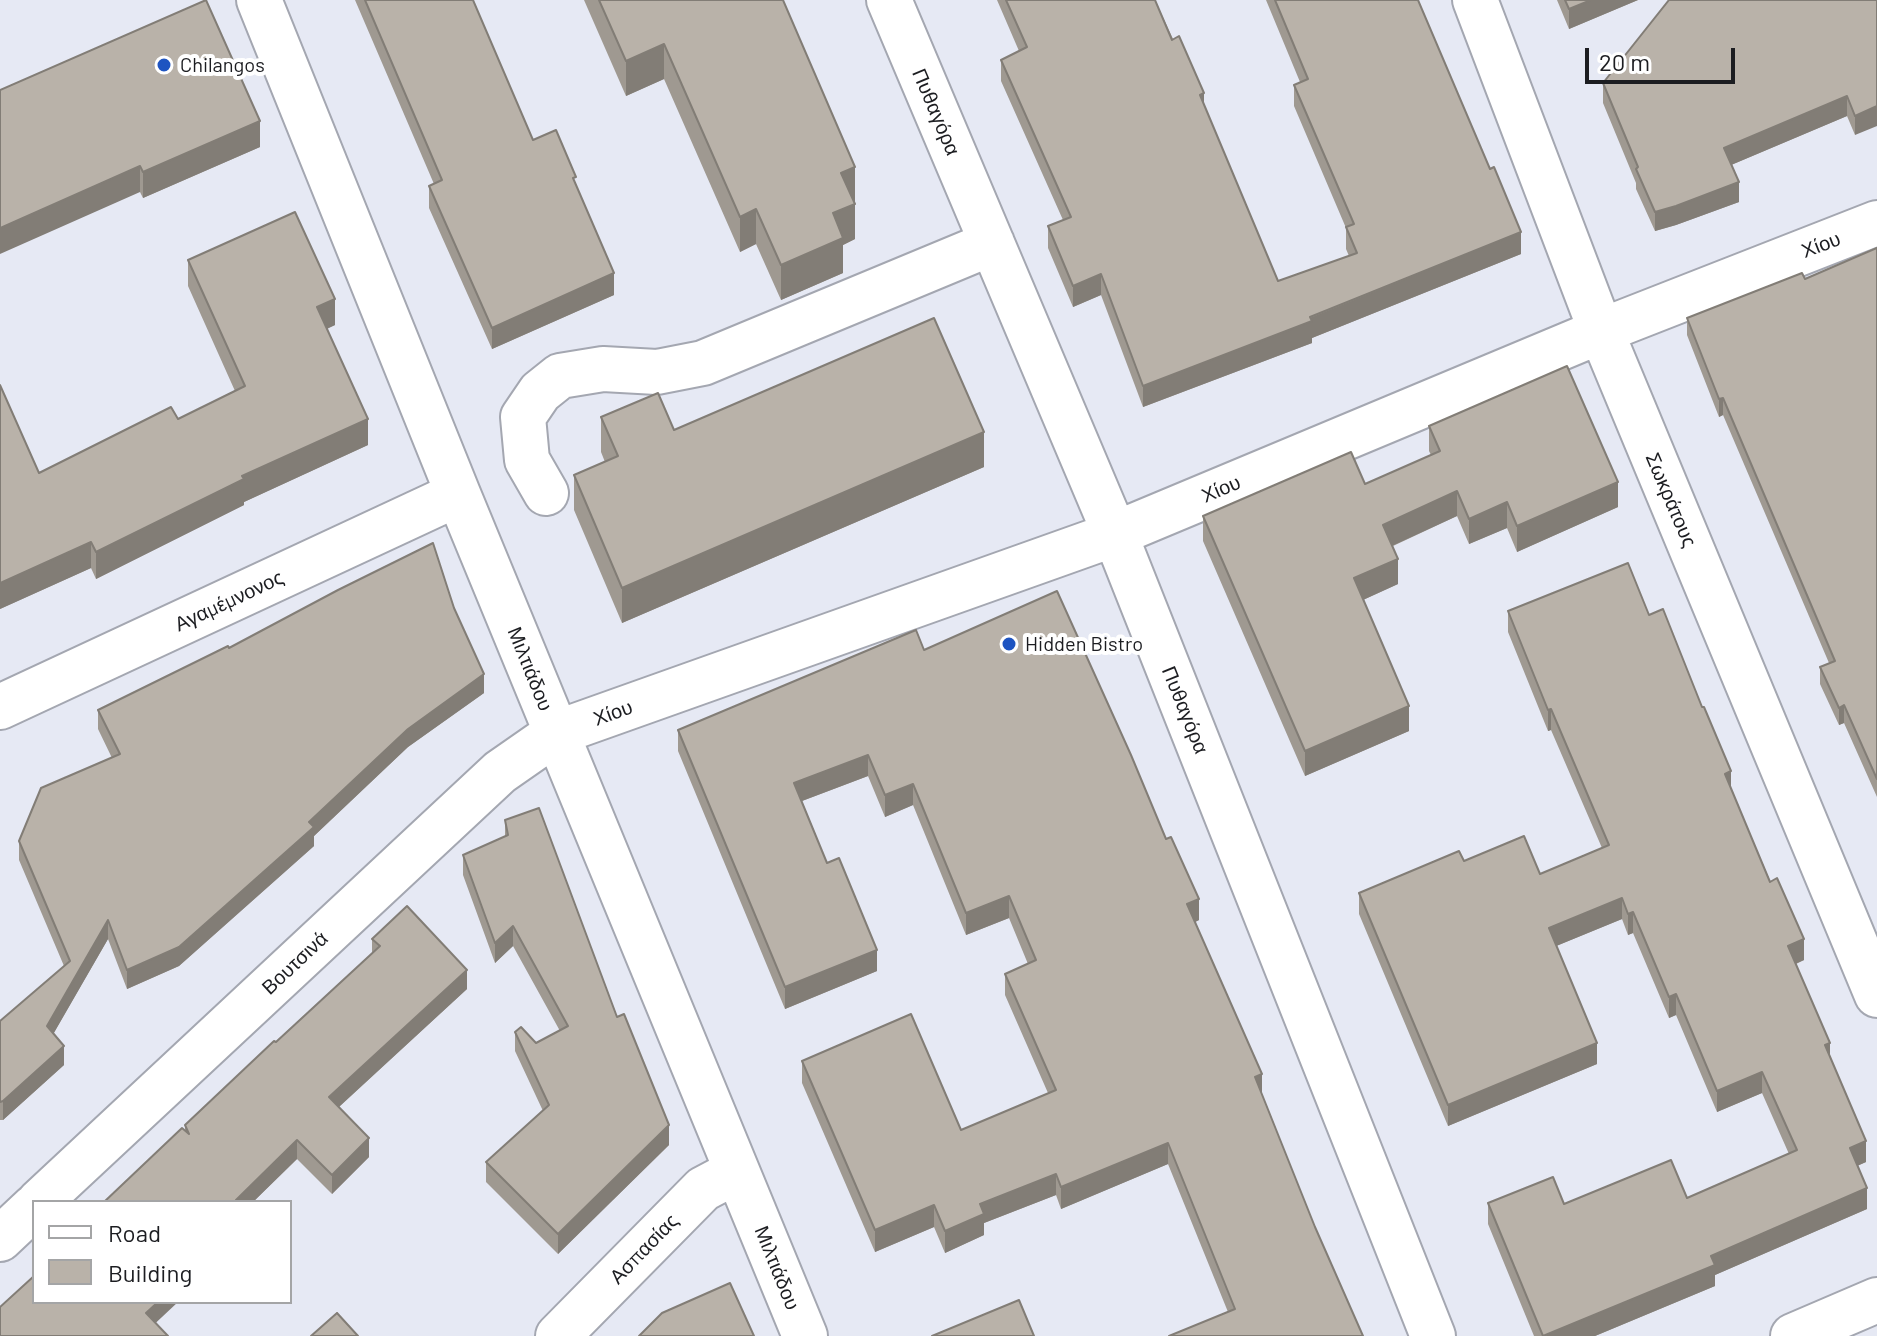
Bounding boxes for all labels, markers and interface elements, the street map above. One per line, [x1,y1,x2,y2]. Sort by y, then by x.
scale bar [1589,32,1739,82]
text: 20 m [1599,47,1650,76]
place label: Chilangos [180,53,265,77]
marker: Chilangos [155,56,173,74]
street label: Πυθαγόρα [907,65,965,159]
street label: Χίου [1798,227,1844,263]
street label: Σωκράτους [1640,449,1702,551]
street label: Χίου [1198,470,1244,508]
street label: Αγαμέμνονος [171,565,287,637]
street label: Μιλτιάδου [502,624,558,714]
place label: Hidden Bistro [1025,632,1143,656]
marker: Hidden Bistro [1000,635,1018,653]
street label: Πυθαγόρα [1157,663,1213,757]
street label: Χίου [590,695,636,731]
street label: Βουτσινά [257,926,333,1000]
legend [32,1200,292,1304]
street label: Ασπασίας [605,1209,683,1289]
text: Road [108,1218,161,1247]
street label: Μιλτιάδου [749,1223,805,1313]
text: Building [108,1258,192,1287]

